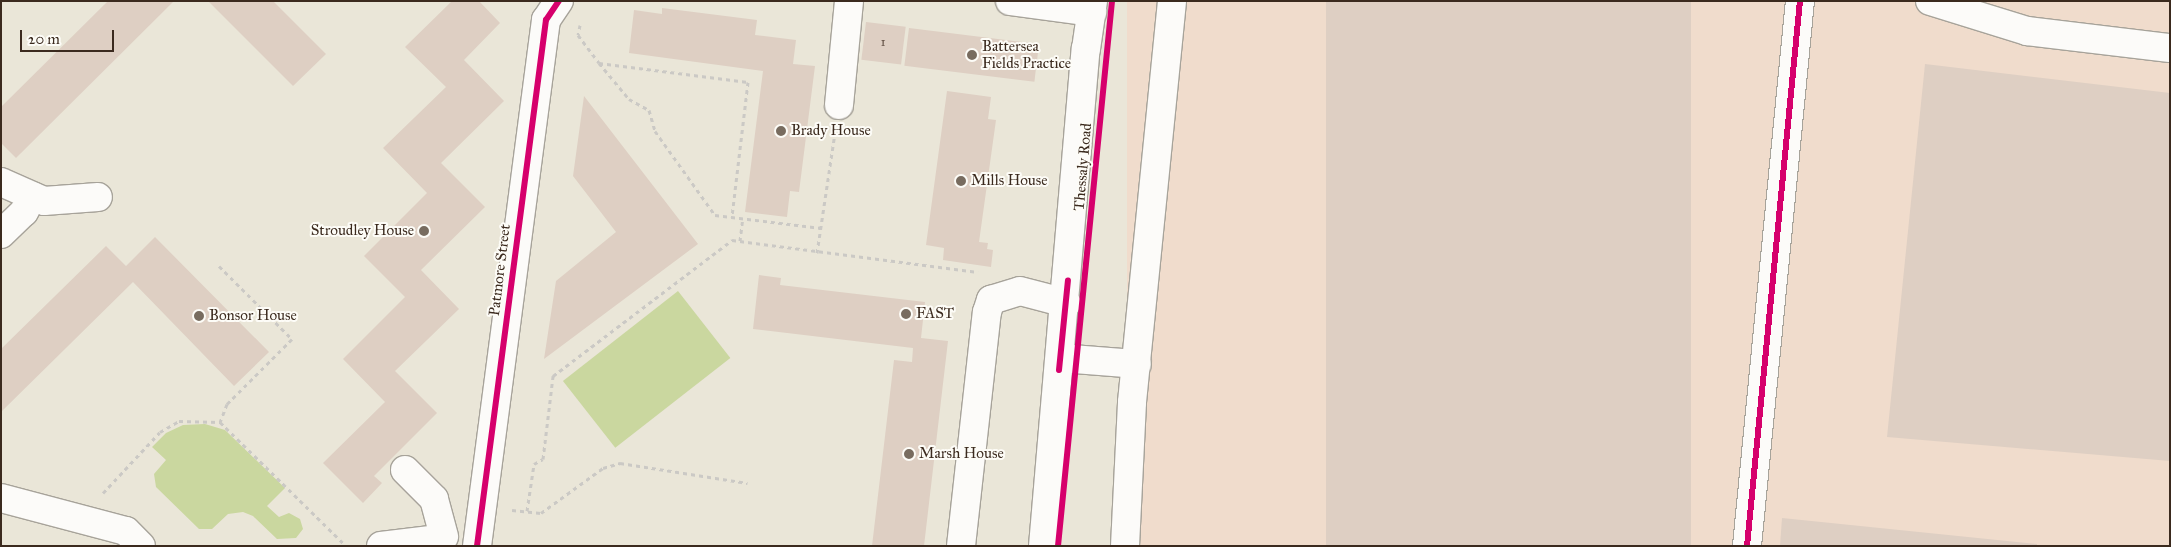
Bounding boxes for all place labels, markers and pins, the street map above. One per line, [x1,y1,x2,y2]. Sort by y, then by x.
place label: Battersea Fields Practice [982,37,1071,72]
marker: Battersea Fields Practice [966,49,978,61]
place label: Brady House [791,122,871,140]
marker: Brady House [775,125,787,137]
place label: Mills House [971,172,1048,190]
marker: Mills House [955,175,967,187]
place label: Stroudley House [311,222,414,240]
marker: Stroudley House [418,225,430,237]
place label: FAST [916,305,954,323]
place label: Bonsor House [209,307,297,325]
marker: FAST [900,308,912,320]
marker: Bonsor House [193,310,205,322]
place label: Marsh House [919,445,1004,463]
marker: Marsh House [903,448,915,460]

